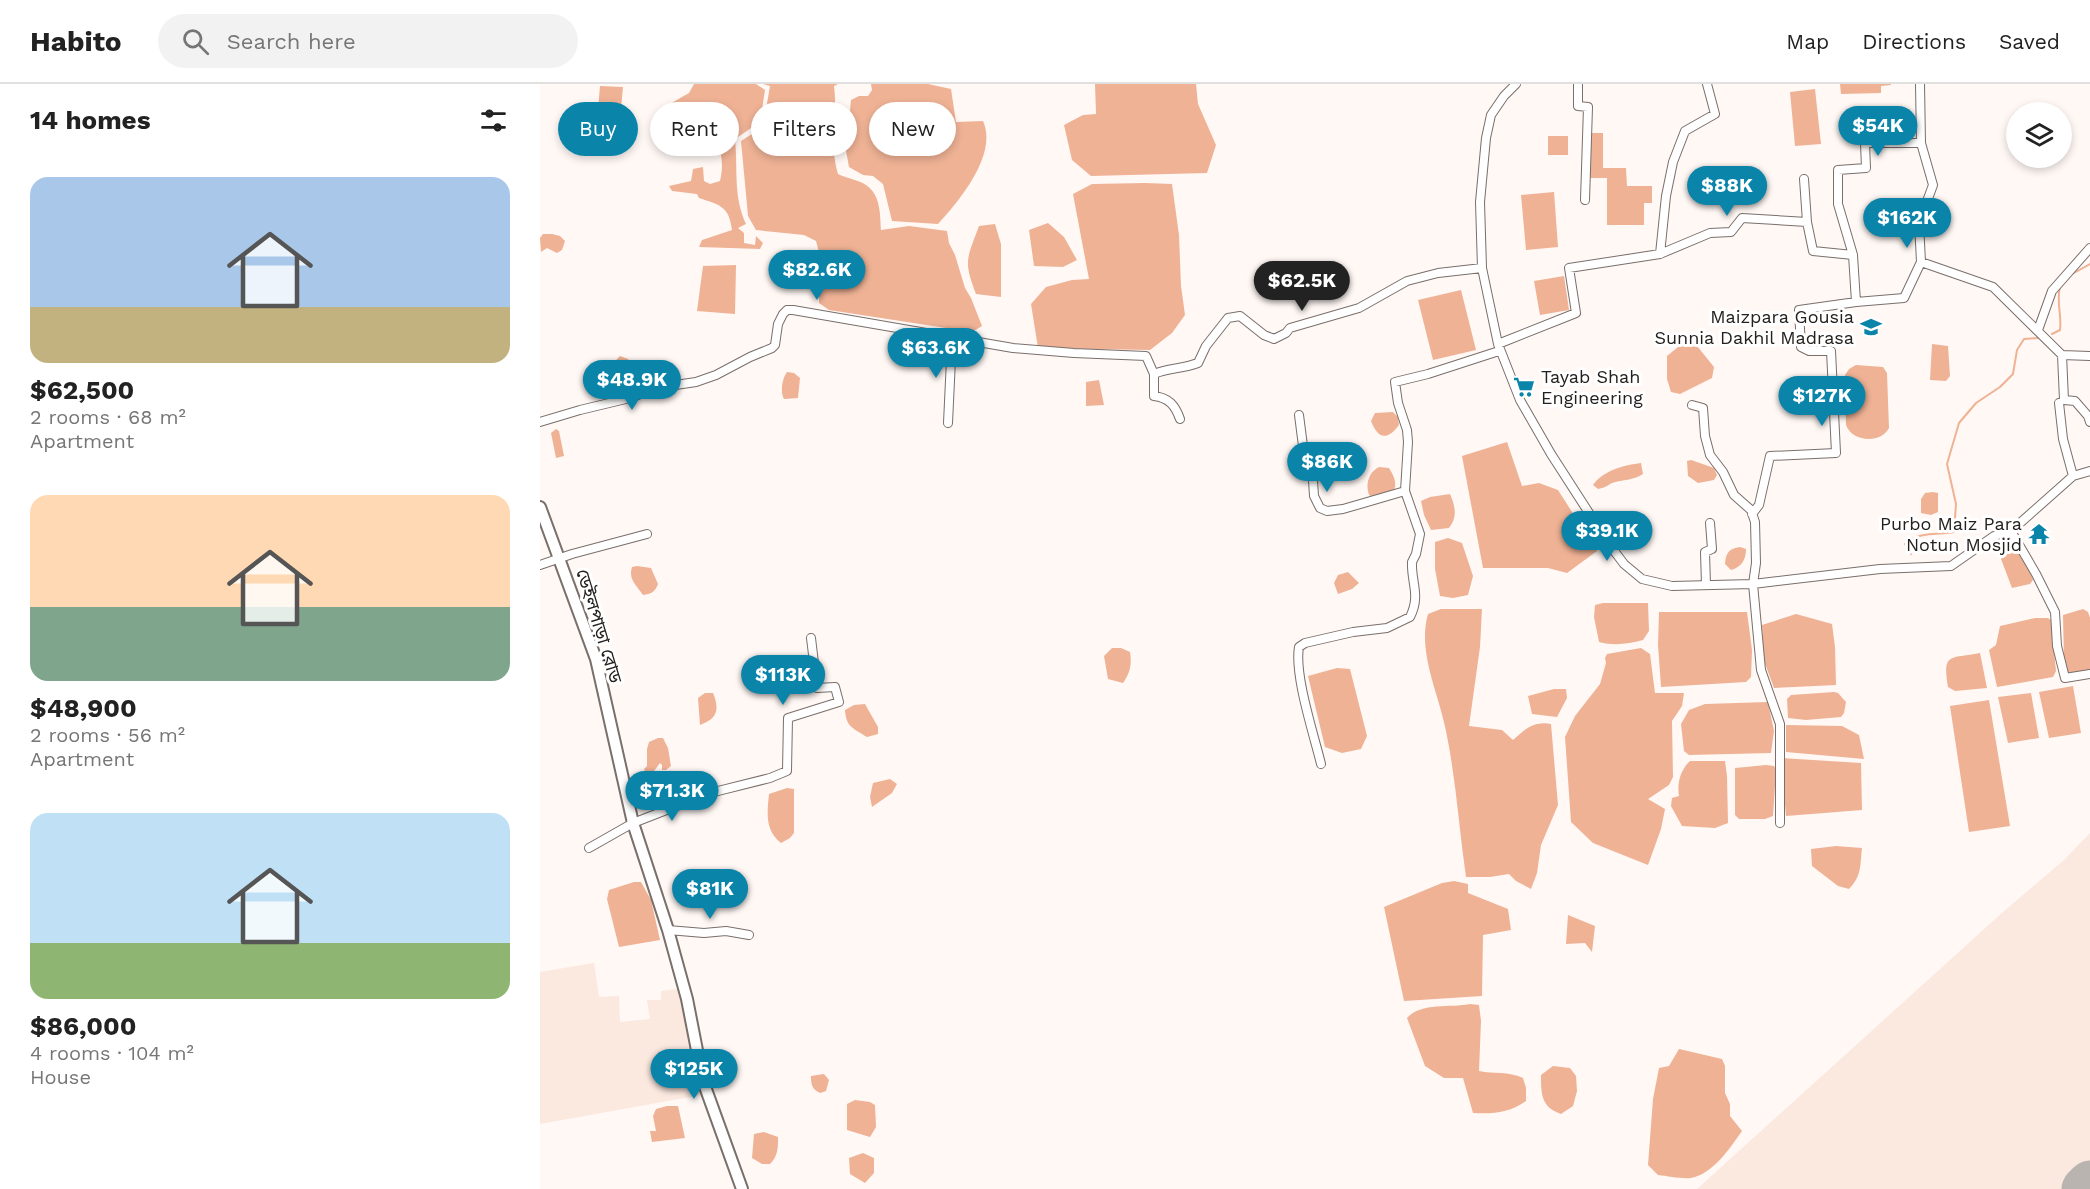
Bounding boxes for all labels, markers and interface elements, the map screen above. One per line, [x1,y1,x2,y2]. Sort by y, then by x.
search box [158,14,578,68]
text: Habito [30,25,122,58]
icon: search [179,25,212,58]
text: Search here [227,29,356,54]
text: Map [1786,29,1829,54]
text: Directions [1862,29,1966,54]
text: Saved [1999,29,2060,54]
chip: Buy [558,102,638,156]
chip: Rent [650,102,739,156]
chip: Filters [751,102,857,156]
chip: New [869,102,956,156]
map controls [2006,102,2072,168]
button: layers [2006,102,2072,168]
icon: filters [477,104,510,137]
text: 14 homes [30,105,151,135]
pin: $54K [1842,106,1914,157]
text: $54K [1852,113,1904,137]
pin: $88K [1691,166,1763,217]
text: $88K [1701,173,1753,197]
pin: $162K [1865,198,1949,249]
text: $162K [1877,205,1937,229]
icon: home [216,216,324,324]
pin: $82.6K [768,250,866,301]
text: $82.6K [782,257,852,281]
pin: $62.5K [1253,261,1351,312]
text: $62.5K [1268,268,1336,292]
place label: Maizpara Gousia Sunnia Dakhil Madrasa [1654,306,1854,348]
school or university icon: Maizpara Gousia Sunnia Dakhil Madrasa [1859,315,1883,339]
pin: $63.6K [887,328,985,379]
text: $63.6K [902,335,970,359]
pin: $48.9K [583,360,681,411]
place label: Tayab Shah Engineering [1541,366,1643,408]
text: $48.9K [597,367,667,391]
text: $62,500 [30,375,134,405]
supermarket icon: Tayab Shah Engineering [1512,375,1536,399]
pin: $127K [1780,376,1864,427]
text: $127K [1792,383,1852,407]
text: 2 rooms · 68 m² [30,405,186,429]
text: Apartment [30,429,134,453]
pin: $86K [1291,442,1363,493]
text: $86K [1301,449,1353,473]
pin: $39.1K [1558,511,1656,562]
place label: Purbo Maiz Para Notun Mosjid [1880,513,2022,555]
text: $39.1K [1575,518,1639,542]
temple icon: Purbo Maiz Para Notun Mosjid [2027,522,2051,546]
icon: home [216,534,324,642]
street label: ডেইলপাড়া রোড [572,566,627,686]
pin: $113K [741,655,825,706]
text: $113K [755,662,811,686]
text: $48,900 [30,693,137,723]
text: 2 rooms · 56 m² [30,723,185,747]
text: Apartment [30,747,134,771]
pin: $71.3K [623,771,721,822]
text: $71.3K [639,778,705,802]
icon: home [216,852,324,960]
pin: $81K [674,869,746,920]
text: $81K [686,876,734,900]
text: $86,000 [30,1011,137,1041]
text: 4 rooms · 104 m² [30,1041,194,1065]
pin: $125K [652,1049,736,1100]
text: $125K [665,1056,723,1080]
text: House [30,1065,91,1089]

